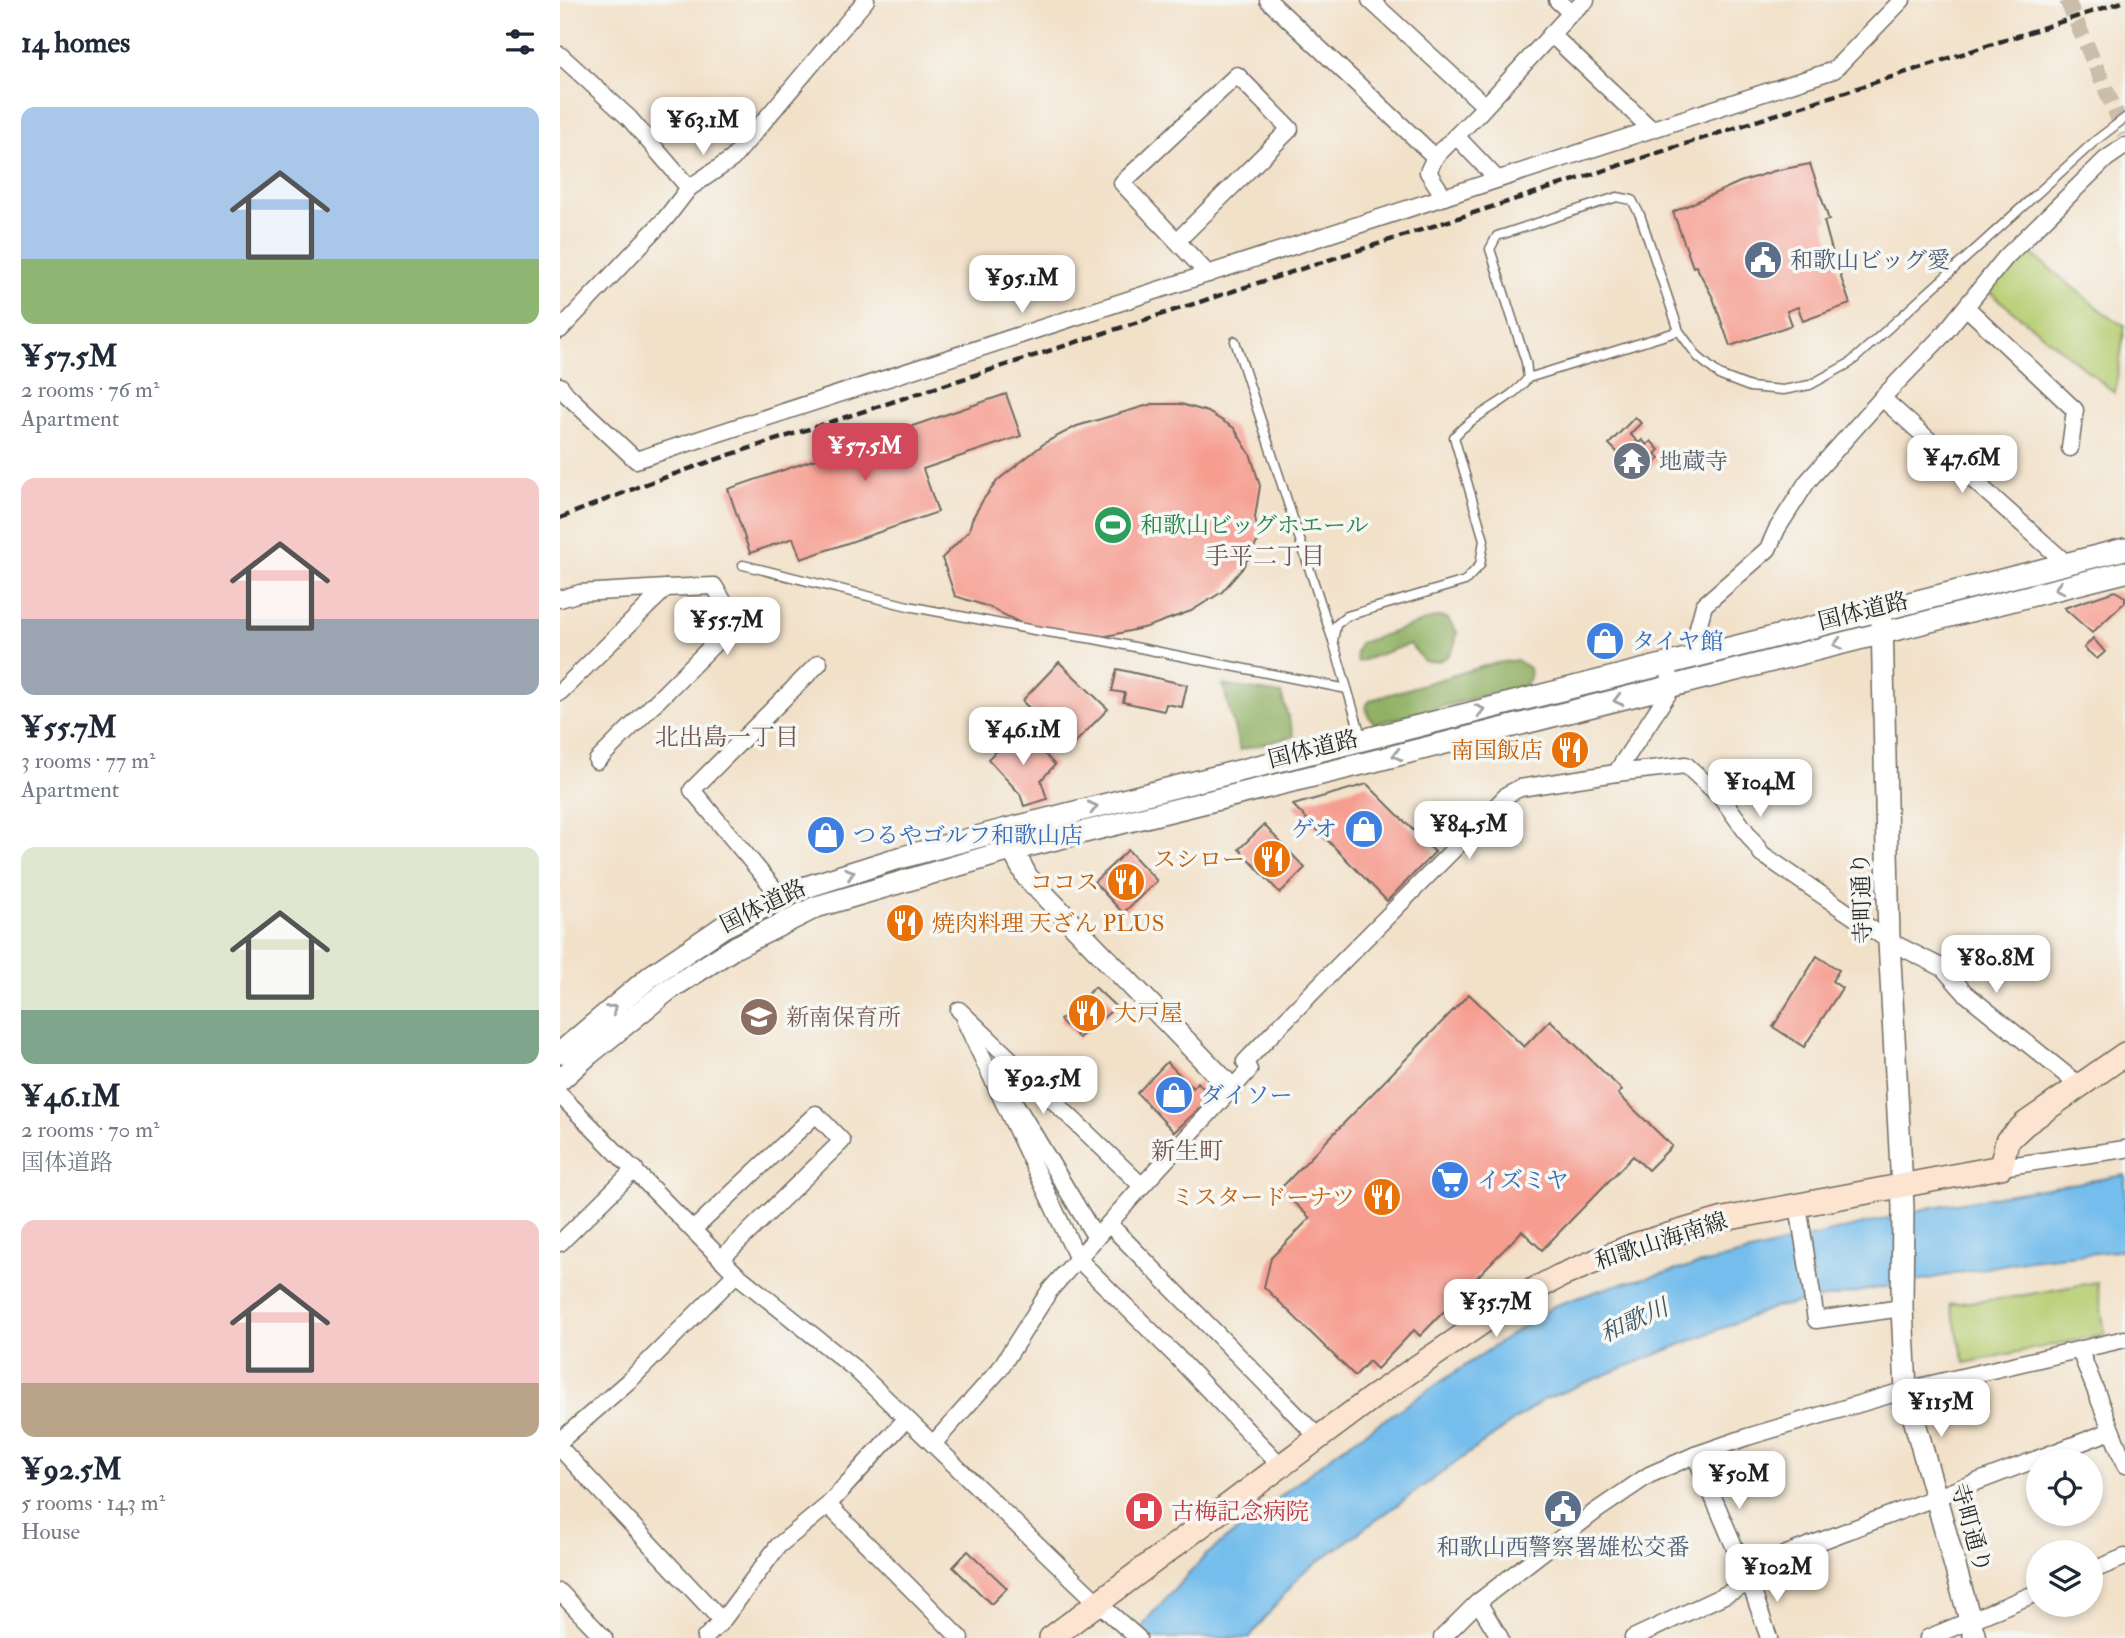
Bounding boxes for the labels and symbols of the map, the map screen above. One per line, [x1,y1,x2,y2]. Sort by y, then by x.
pin: ¥63.1M [646,97,760,157]
public building icon: 和歌山ビッグ愛 [1742,239,1784,281]
place label: 和歌山ビッグ愛 [1790,246,1950,275]
pin: ¥95.1M [965,256,1079,315]
pin: ¥57.5M [808,424,922,483]
pin: ¥47.6M [1905,435,2019,495]
temple icon: 地蔵寺 [1611,440,1653,482]
place label: 地蔵寺 [1659,447,1728,476]
sports icon: 和歌山ビッグホエール [1092,504,1134,546]
place label: 和歌山ビッグホエール [1140,511,1369,540]
district label: 手平二丁目 [1205,541,1325,572]
one-way arrow [2053,580,2065,594]
street label: 国体道路 [1815,586,1911,636]
pin: ¥55.7M [670,598,784,657]
shop icon: タイヤ館 [1584,620,1626,662]
place label: タイヤ館 [1632,627,1724,656]
one-way arrow [1832,636,1844,650]
one-way arrow [1612,692,1624,706]
one-way arrow [1474,704,1486,718]
pin: ¥46.1M [966,708,1080,767]
district label: 北出島一丁目 [655,722,799,753]
street label: 国体道路 [1265,724,1361,774]
restaurant icon: 南国飯店 [1549,729,1591,771]
place label: 南国飯店 [1451,736,1543,765]
one-way arrow [1391,747,1403,761]
pin: ¥104M [1711,760,1809,819]
one-way arrow [1087,801,1099,815]
pin: ¥84.5M [1412,802,1526,861]
shop icon: ゲオ [1343,808,1385,850]
shop icon: つるやゴルフ和歌山店 [805,814,847,856]
place label: ゲオ [1291,815,1337,844]
place label: つるやゴルフ和歌山店 [853,821,1083,850]
restaurant icon: スシロー [1251,838,1293,880]
place label: スシロー [1153,845,1245,874]
street label: 寺町通り [1846,852,1878,944]
restaurant icon: ココス [1105,861,1147,903]
one-way arrow [843,867,856,881]
place label: ココス [1030,868,1099,897]
street label: 国体道路 [715,873,811,939]
restaurant icon: 焼肉料理 天ざん PLUS [884,902,926,944]
place label: 焼肉料理 天ざん PLUS [932,909,1165,938]
pin: ¥80.8M [1939,936,2053,995]
restaurant icon: 大戸屋 [1066,992,1108,1034]
school or university icon: 新南保育所 [738,996,780,1038]
place label: 大戸屋 [1114,999,1183,1028]
place label: 新南保育所 [786,1003,901,1032]
one-way arrow [603,1005,616,1017]
pin: ¥92.5M [986,1056,1100,1116]
shop icon: ダイソー [1153,1074,1195,1116]
place label: ダイソー [1201,1081,1293,1110]
district label: 新生町 [1151,1136,1223,1167]
supermarket icon: イズミヤ [1429,1159,1471,1201]
place label: イズミヤ [1477,1166,1569,1195]
restaurant icon: ミスタードーナツ [1361,1176,1403,1218]
place label: ミスタードーナツ [1171,1183,1355,1212]
street label: 和歌山海南線 [1591,1206,1731,1276]
pin: ¥35.7M [1439,1280,1553,1339]
water label: 和歌川 [1595,1291,1676,1350]
pin: ¥115M [1892,1380,1990,1439]
pin: ¥50M [1698,1452,1780,1511]
street label: 寺町通り [1944,1480,1998,1576]
public building icon: 和歌山西警察署雄松交番 [1542,1488,1584,1530]
hospital icon: 古梅記念病院 [1123,1490,1165,1532]
place label: 古梅記念病院 [1171,1497,1309,1526]
place label: 和歌山西警察署雄松交番 [1437,1533,1690,1562]
pin: ¥102M [1728,1544,1826,1604]

